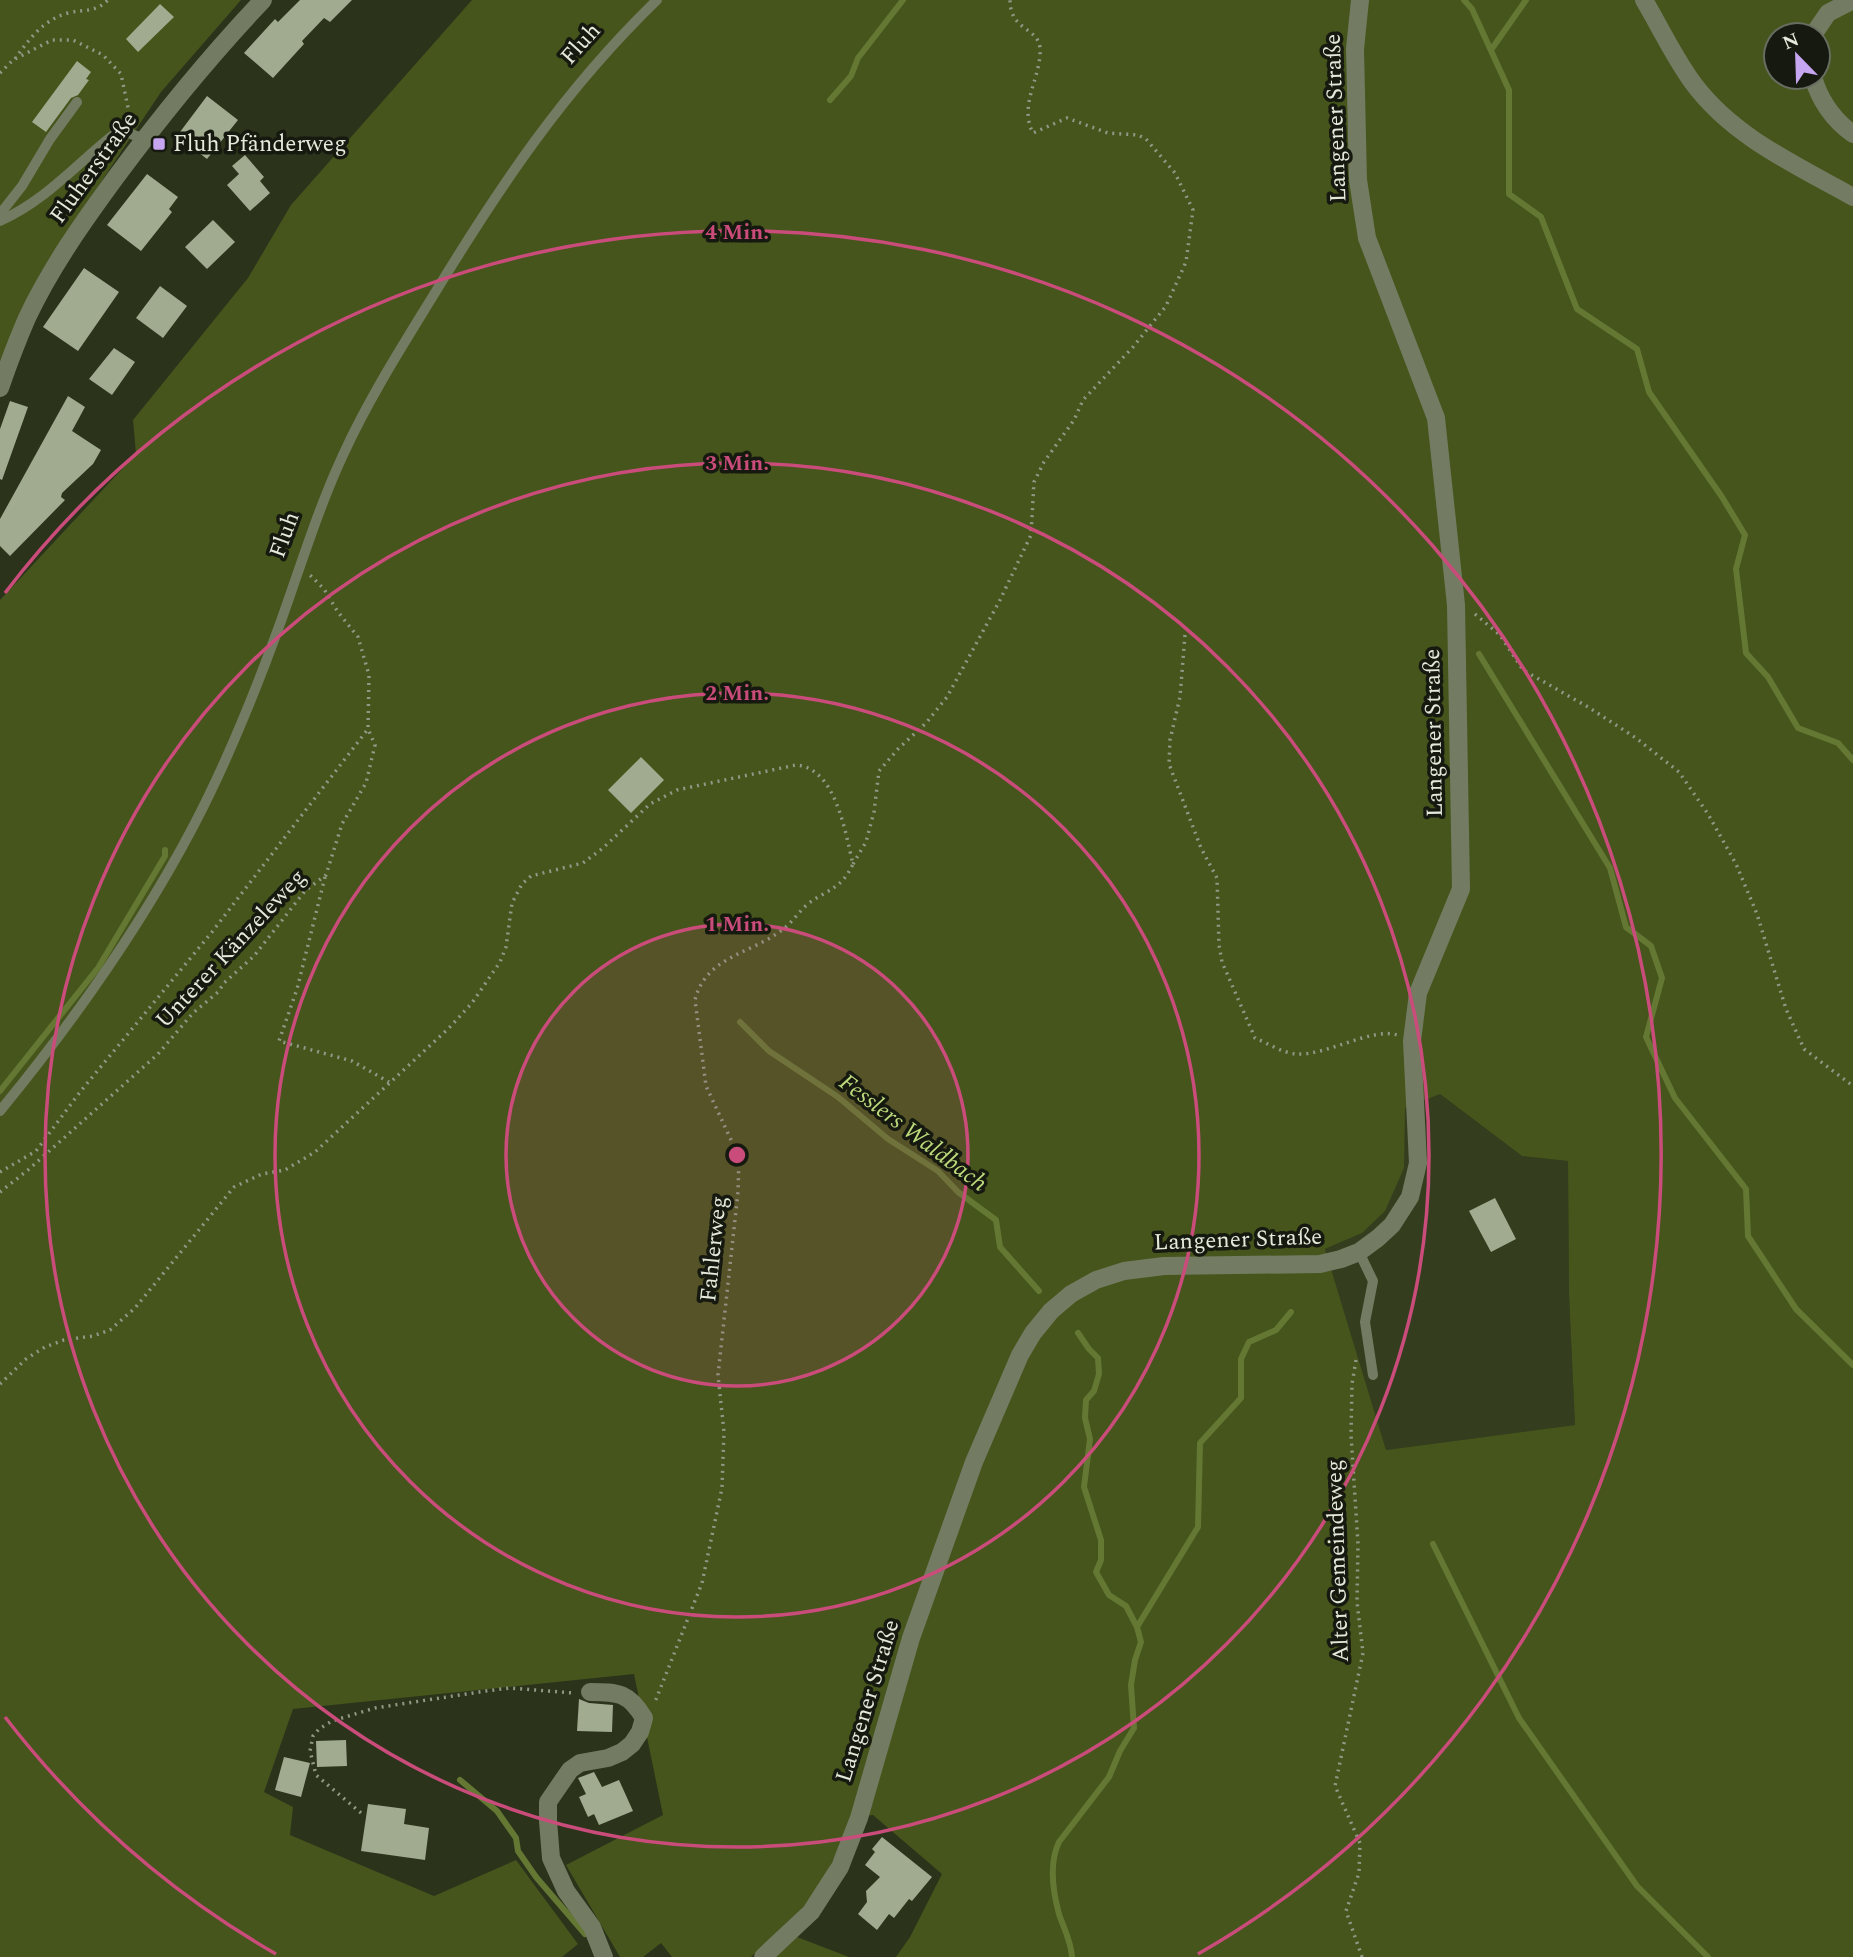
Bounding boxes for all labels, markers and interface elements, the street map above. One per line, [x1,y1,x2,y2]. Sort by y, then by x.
street label: Fluh [552,15,610,73]
north arrow [1762,21,1832,91]
text: N [1778,25,1804,58]
street label: Langener Straße [1316,33,1356,203]
street label: Fluherstraße [41,105,147,231]
place label: Fluh Pfänderweg [173,127,347,162]
marker: Fluh Pfänderweg [151,136,167,152]
text: 4 Min. [705,217,769,249]
text: 3 Min. [705,448,769,480]
street label: Fluh [261,507,309,563]
street label: Langener Straße [1415,649,1453,817]
text: 2 Min. [705,678,769,710]
street label: Unterer Känzeleweg [147,861,315,1037]
text: 1 Min. [705,909,769,941]
water label: Fesslers Waldbach [831,1065,995,1201]
centre of rings [725,1143,749,1167]
street label: Fahlerweg [691,1194,737,1304]
street label: Langener Straße [1153,1220,1323,1260]
street label: Alter Gemeindeweg [1317,1459,1359,1663]
street label: Langener Straße [827,1615,909,1787]

